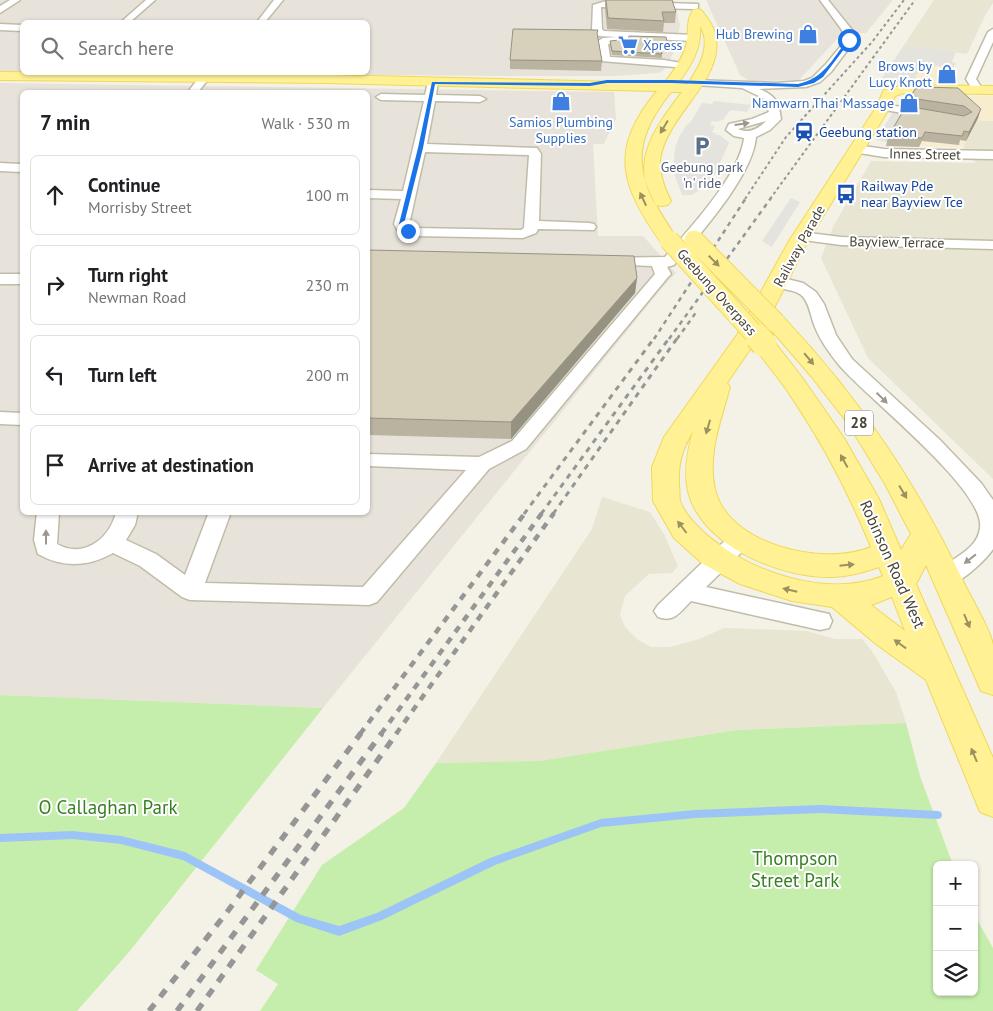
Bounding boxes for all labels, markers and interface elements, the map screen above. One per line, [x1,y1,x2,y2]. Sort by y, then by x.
search box [20,20,370,75]
shop icon: Hub Brewing [797,23,819,45]
place label: Hub Brewing [716,25,793,43]
route start [838,29,861,52]
icon: search [38,34,66,62]
supermarket icon: Xpress [617,34,639,56]
text: Search here [78,36,174,60]
place label: Xpress [643,36,683,54]
place label: Brows by Lucy Knott [869,57,932,91]
shop icon: Brows by Lucy Knott [936,63,958,85]
shop icon: Samios Plumbing Supplies [550,90,572,112]
shop icon: Namwarn Thai Massage [898,92,920,114]
place label: Namwarn Thai Massage [752,94,894,112]
text: 7 min [40,109,90,136]
text: Walk · 530 m [261,113,350,133]
place label: Samios Plumbing Supplies [509,113,613,147]
one-way arrow [735,120,751,128]
one-way arrow [660,121,669,134]
station icon: Geebung station [793,121,815,143]
place label: Geebung station [819,123,917,141]
parking icon: Geebung park 'n' ride [691,135,713,157]
street label: Innes Street [889,144,961,164]
place label: Geebung park 'n' ride [661,158,744,192]
text: Continue [88,173,160,197]
place label: Railway Pde near Bayview Tce [861,177,963,211]
icon: ahead [41,181,69,209]
bus stop icon: Railway Pde near Bayview Tce [835,183,857,205]
text: 100 m [306,185,349,205]
one-way arrow [639,192,647,206]
text: Morrisby Street [88,197,192,217]
street label: Railway Parade [769,202,829,290]
route end [397,220,420,243]
street label: Bayview Terrace [849,232,945,252]
street label: Geebung Overpass [673,245,761,339]
one-way arrow [708,255,720,267]
text: Turn right [88,263,168,287]
icon: right [41,271,69,299]
text: 230 m [306,275,349,295]
text: Newman Road [88,287,186,307]
one-way arrow [804,353,815,366]
icon: left [41,361,69,389]
text: Turn left [88,363,157,387]
text: 200 m [306,365,349,385]
one-way arrow [876,392,888,404]
road number: 28 [845,410,873,436]
one-way arrow [703,419,711,434]
icon: arrive [41,451,69,479]
text: Arrive at destination [88,453,254,477]
one-way arrow [840,455,849,468]
one-way arrow [898,485,907,499]
street label: Robinson Road West [856,497,930,632]
one-way arrow [677,520,687,534]
one-way arrow [42,529,50,545]
one-way arrow [964,554,977,565]
one-way arrow [839,561,855,569]
one-way arrow [783,586,798,594]
one-way arrow [964,614,972,628]
one-way arrow [894,639,907,650]
one-way arrow [970,748,978,762]
park label: O Callaghan Park [39,795,177,819]
park label: Thompson Street Park [751,846,839,892]
map controls [933,861,978,996]
button: + [933,861,978,906]
button: − [933,906,978,951]
button: layers [933,951,978,996]

